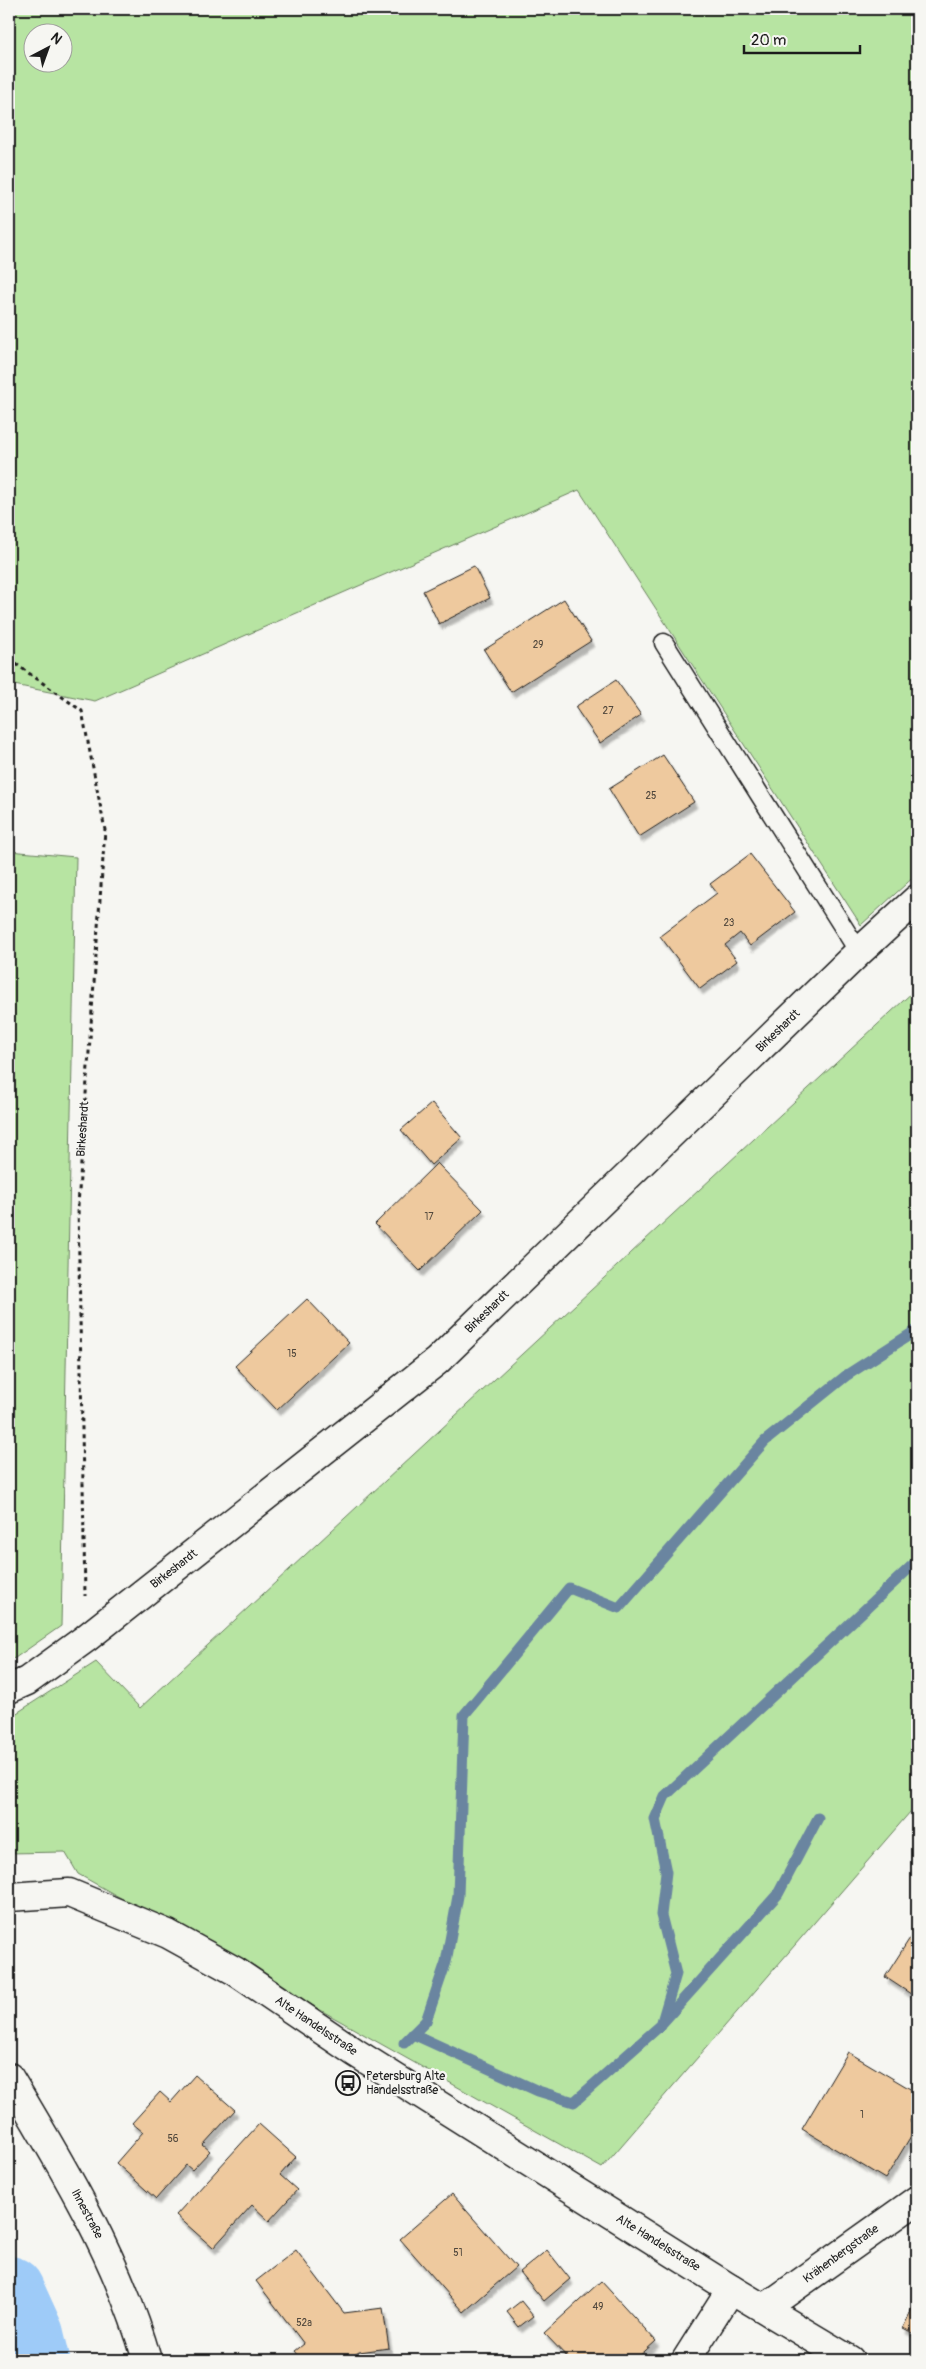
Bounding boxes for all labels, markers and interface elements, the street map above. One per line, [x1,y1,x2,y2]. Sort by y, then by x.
north arrow [22,22,72,72]
scale bar [744,22,860,54]
text: N [47,29,65,48]
text: 20 m [751,31,786,50]
house number: 29 [533,639,543,651]
house number: 27 [603,705,614,717]
house number: 25 [645,790,657,802]
house number: 23 [724,917,735,929]
street label: Birkeshardt [753,1006,803,1056]
street label: Birkeshardt [74,1101,92,1157]
house number: 17 [424,1211,434,1223]
street label: Birkeshardt [462,1287,512,1337]
house number: 15 [287,1348,297,1360]
street label: Birkeshardt [148,1546,201,1592]
street label: Alte Handelsstraße [272,1993,360,2059]
place label: Petersburg Alte Handelsstraße [366,2069,445,2098]
bus stop icon: Petersburg Alte Handelsstraße [335,2070,361,2096]
house number: 1 [860,2109,864,2121]
house number: 56 [167,2133,179,2145]
street label: Ihnestraße [68,2187,106,2242]
street label: Alte Handelsstraße [613,2211,703,2275]
street label: Krähenbergstraße [800,2221,882,2287]
house number: 51 [453,2247,463,2259]
house number: 49 [593,2301,603,2313]
house number: 52a [296,2317,312,2329]

